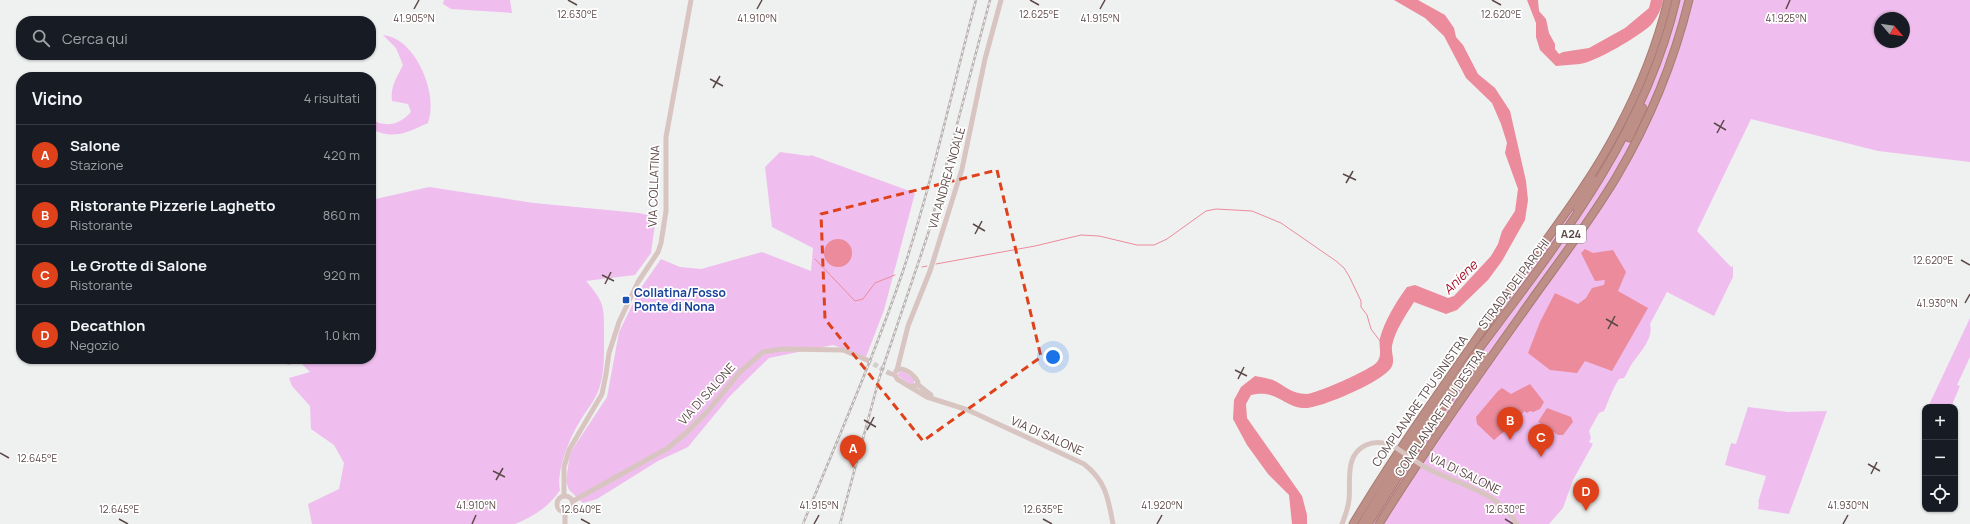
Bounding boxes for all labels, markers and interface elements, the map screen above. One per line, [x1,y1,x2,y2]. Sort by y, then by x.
text: 12.630°E [557,7,597,21]
text: 12.625°E [1019,7,1059,21]
text: 12.620°E [1481,7,1521,21]
text: 41.905°N [393,11,435,25]
text: 41.910°N [737,11,777,25]
text: 41.915°N [1080,11,1120,25]
text: 41.925°N [1766,11,1807,25]
north arrow [1874,12,1910,48]
search box [16,16,376,60]
icon: search [30,27,52,49]
text: Cerca qui [62,28,128,49]
text: Vicino [32,87,83,110]
text: 4 risultati [304,89,360,107]
street label: VIA ANDREA NOALE [924,125,969,231]
text: Salone [70,135,120,156]
street label: VIA COLLATINA [644,144,663,227]
text: A [41,146,49,164]
text: 420 m [323,146,360,164]
text: Stazione [70,156,123,174]
text: Ristorante Pizzerie Laghetto [70,195,276,216]
text: B [41,206,49,224]
text: 860 m [323,206,360,224]
text: Ristorante [70,216,133,234]
road number: A24 [1556,225,1586,243]
street label: STRADA DEI PARCHI [1474,235,1553,332]
text: 12.620°E [1913,253,1953,267]
text: Le Grotte di Salone [70,255,207,276]
water label: Aniene [1439,255,1482,298]
text: C [40,266,50,284]
text: 920 m [323,266,360,284]
text: Ristorante [70,276,133,294]
place label: Collatina/Fosso Ponte di Nona [634,284,726,315]
marker: Collatina/Fosso Ponte di Nona [621,295,631,305]
text: 41.930°N [1916,296,1958,310]
text: Decathlon [70,315,145,336]
text: D [40,326,50,344]
text: 1.0 km [324,326,360,344]
street label: COMPLANARE TPU SINISTRA [1368,331,1472,470]
text: Negozio [70,336,119,354]
street label: COMPLANARE TPU DESTRA [1390,345,1489,480]
your location [1043,347,1063,367]
street label: VIA DI SALONE [674,359,739,428]
map controls [1922,404,1958,512]
button: + [1922,404,1958,440]
pin: B [1497,407,1523,440]
street label: VIA DI SALONE [1008,412,1086,459]
pin: C [1528,424,1554,457]
pin: A [840,435,866,468]
button: − [1922,440,1958,476]
street label: VIA DI SALONE [1426,449,1504,498]
text: 12.645°E [17,451,57,465]
button: locate [1922,476,1958,512]
pin: D [1573,478,1599,511]
text: 41.910°N [456,498,496,512]
text: 41.915°N [799,498,839,512]
text: 41.920°N [1141,498,1183,512]
text: 41.930°N [1827,498,1869,512]
text: 12.645°E [99,502,139,516]
text: 12.640°E [561,502,602,516]
text: 12.635°E [1023,502,1063,516]
text: 12.630°E [1485,502,1525,516]

